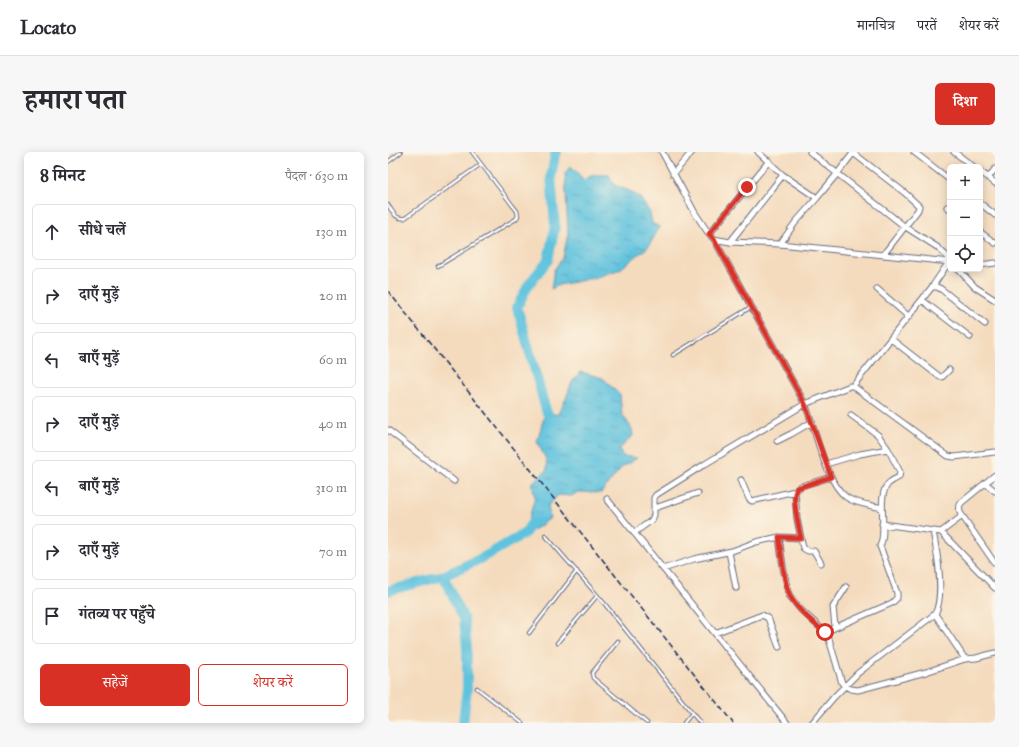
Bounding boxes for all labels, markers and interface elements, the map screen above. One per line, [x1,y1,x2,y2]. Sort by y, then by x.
text: Locato [20,16,76,39]
text: मानचित्र [857,17,895,34]
text: परतें [917,17,937,34]
text: शेयर करें [959,17,999,34]
text: हमारा पता [24,82,125,117]
button: दिशा [935,83,995,125]
map controls [947,164,983,272]
button: + [947,164,983,200]
text: 8 मिनट [40,165,85,186]
text: पैदल · 630 m [285,168,348,184]
route end [738,178,756,196]
button: − [947,200,983,236]
icon: ahead [41,221,63,243]
text: सीधे चलें [79,221,126,239]
text: 130 m [315,224,347,240]
button: locate [947,236,983,272]
icon: right [41,285,63,307]
text: दाएँ मुड़ें [79,285,119,303]
text: 20 m [319,288,347,304]
icon: left [41,349,63,371]
text: बाएँ मुड़ें [79,349,119,367]
text: 60 m [319,352,347,368]
icon: right [41,413,63,435]
text: दाएँ मुड़ें [79,413,119,431]
text: 40 m [318,416,347,432]
icon: left [41,477,63,499]
text: बाएँ मुड़ें [79,477,119,495]
text: 310 m [315,480,347,496]
icon: right [41,541,63,563]
text: दाएँ मुड़ें [79,541,119,559]
text: 70 m [319,544,347,560]
icon: arrive [41,605,63,627]
text: गंतव्य पर पहुँचे [79,605,155,623]
route start [816,623,834,641]
button: सहेजें [40,664,190,706]
button: शेयर करें [198,664,348,706]

